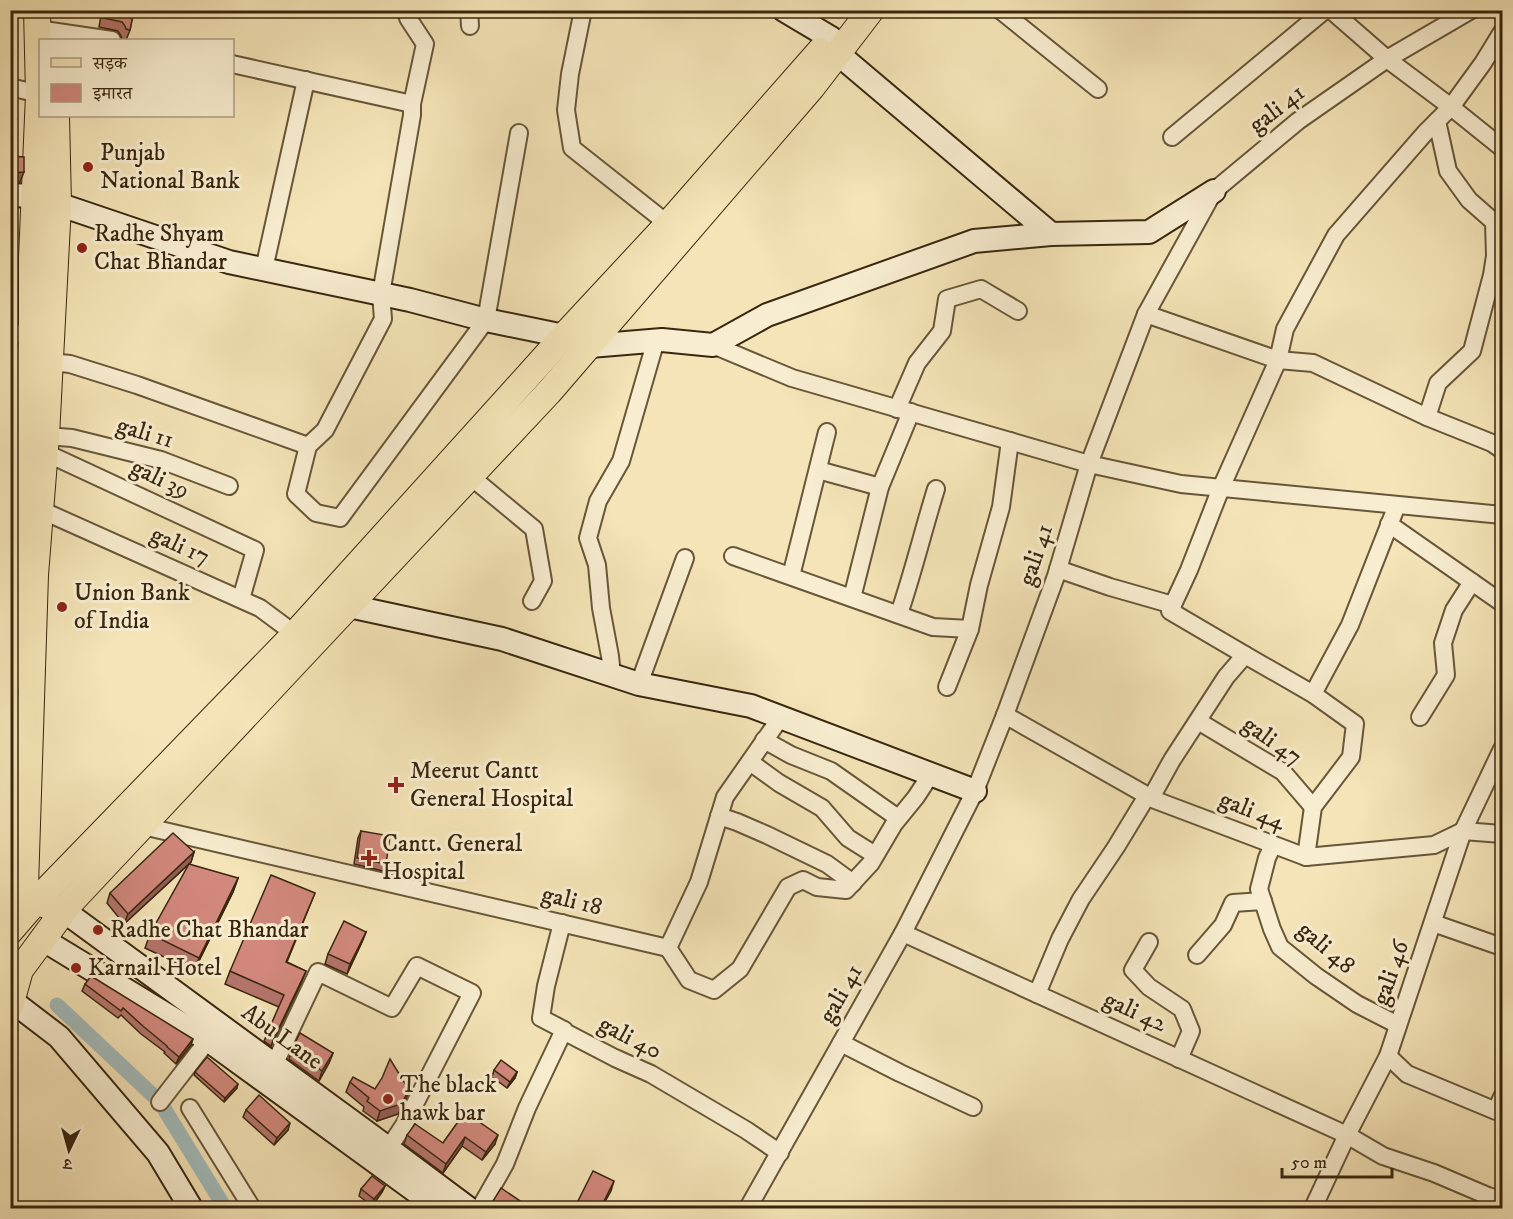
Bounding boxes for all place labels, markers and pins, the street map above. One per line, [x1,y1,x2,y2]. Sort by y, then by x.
place label: Punjab National Bank [100,138,240,196]
marker: Punjab National Bank [81,160,95,174]
place label: Radhe Shyam Chat Bhandar [94,219,227,277]
marker: Radhe Shyam Chat Bhandar [75,241,89,255]
place label: Union Bank of India [74,578,190,636]
marker: Union Bank of India [55,600,69,614]
place label: Meerut Cantt General Hospital [410,756,574,814]
marker: Meerut Cantt General Hospital [387,776,405,794]
place label: Cantt. General Hospital [382,829,523,887]
marker: Cantt. General Hospital [360,849,378,867]
place label: Radhe Chat Bhandar [110,915,309,945]
marker: Radhe Chat Bhandar [91,923,105,937]
place label: Karnail Hotel [88,953,222,983]
marker: Karnail Hotel [69,961,83,975]
place label: The black hawk bar [400,1070,497,1128]
marker: The black hawk bar [381,1092,395,1106]

